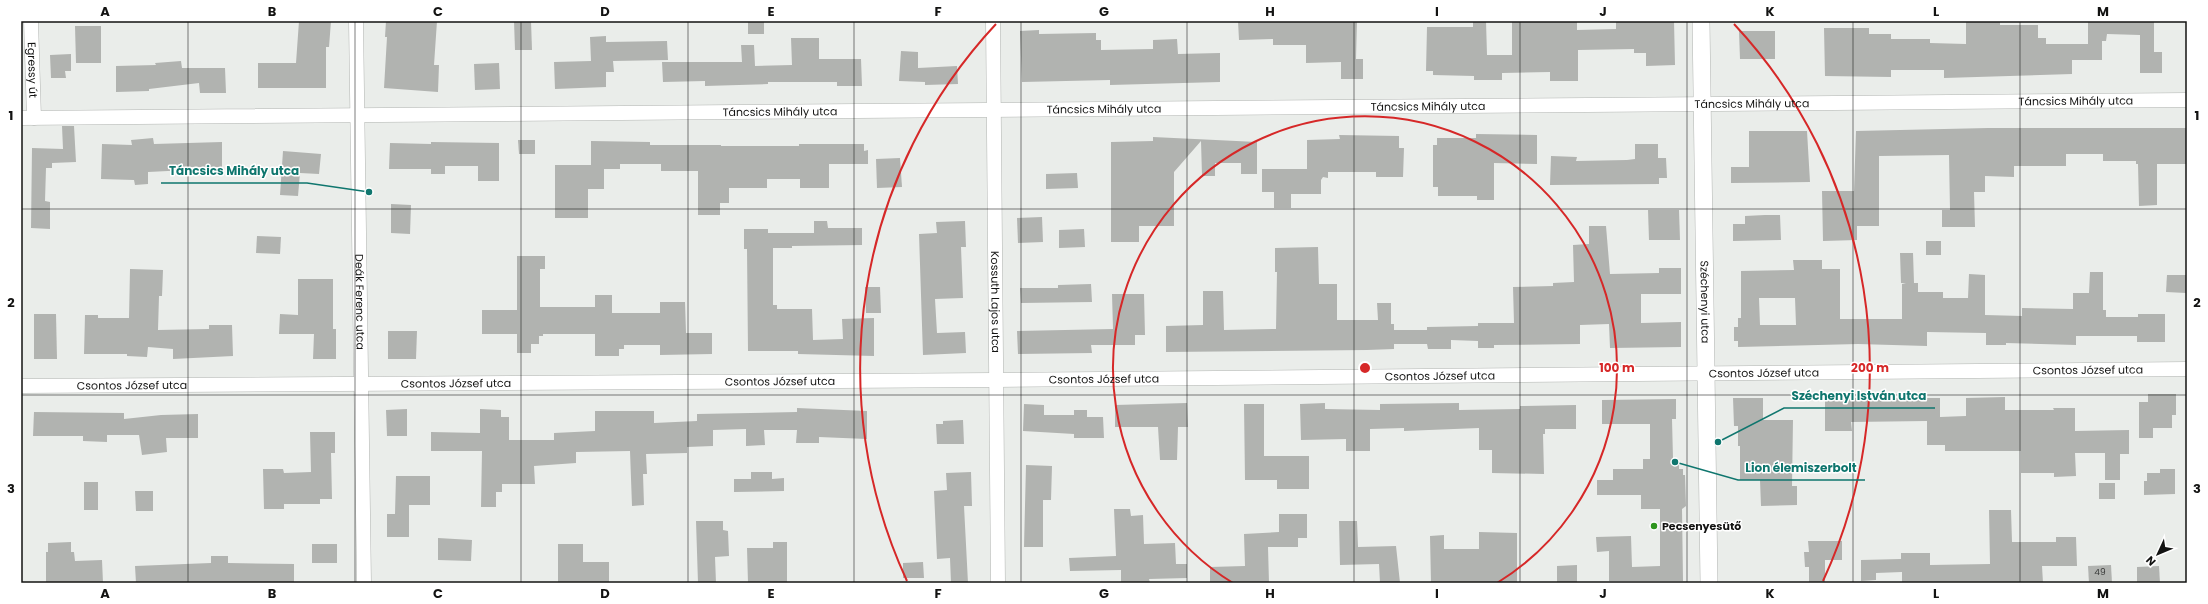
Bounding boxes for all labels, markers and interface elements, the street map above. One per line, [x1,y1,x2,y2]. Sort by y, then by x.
text: A [100,2,110,21]
text: B [268,2,277,21]
text: C [433,2,443,21]
text: D [600,2,610,21]
text: E [767,2,775,21]
text: F [934,2,942,21]
text: G [1099,2,1109,21]
text: H [1265,2,1275,21]
text: I [1435,2,1439,21]
text: J [1599,2,1607,21]
text: K [1765,2,1775,21]
text: L [1933,2,1939,21]
text: M [2097,2,2109,21]
street label: Egressy út [24,42,41,98]
street label: Táncsics Mihály utca [2019,92,2133,109]
street label: Táncsics Mihály utca [1695,95,1809,112]
street label: Táncsics Mihály utca [1371,98,1485,115]
street label: Táncsics Mihály utca [1047,101,1161,117]
street label: Táncsics Mihály utca [723,103,837,120]
text: 1 [9,106,13,125]
text: 1 [2195,106,2199,125]
callout: Táncsics Mihály utca [161,159,307,183]
text: Táncsics Mihály utca [169,162,299,179]
street label: Kossuth Lajos utca [987,251,1004,353]
street label: Deák Ferenc utca [351,254,369,350]
street label: Széchenyi utca [1696,260,1714,344]
text: 2 [7,293,15,312]
text: 2 [2193,293,2201,312]
text: 100 m [1599,359,1635,376]
text: 200 m [1851,359,1889,376]
centre of rings [1358,361,1372,375]
street label: Csontos József utca [2033,361,2143,378]
street label: Csontos József utca [1709,364,1819,381]
street label: Csontos József utca [1385,367,1495,384]
street label: Csontos József utca [1049,370,1159,387]
street label: Csontos József utca [725,373,835,390]
street label: Csontos József utca [401,375,511,392]
street label: Csontos József utca [77,377,187,394]
callout: Széchenyi István utca [1784,384,1935,408]
text: Széchenyi István utca [1792,387,1927,404]
callout: Lion élemiszerbolt [1738,456,1865,480]
text: Lion élemiszerbolt [1745,459,1857,476]
text: 3 [7,479,15,498]
text: 3 [2193,479,2201,498]
place label: Pecsenyesütő [1662,518,1741,534]
marker: Pecsenyesütő [1649,521,1659,531]
north arrow [2138,534,2178,574]
text: N [2142,552,2159,569]
house number: 49 [2094,566,2106,578]
text: A [100,584,110,603]
text: B [268,584,277,603]
text: C [433,584,443,603]
text: D [600,584,610,603]
text: E [767,584,775,603]
text: F [934,584,942,603]
text: G [1099,584,1109,603]
text: H [1265,584,1275,603]
text: I [1435,584,1439,603]
text: J [1599,584,1607,603]
text: K [1765,584,1775,603]
text: L [1933,584,1939,603]
text: M [2097,584,2109,603]

